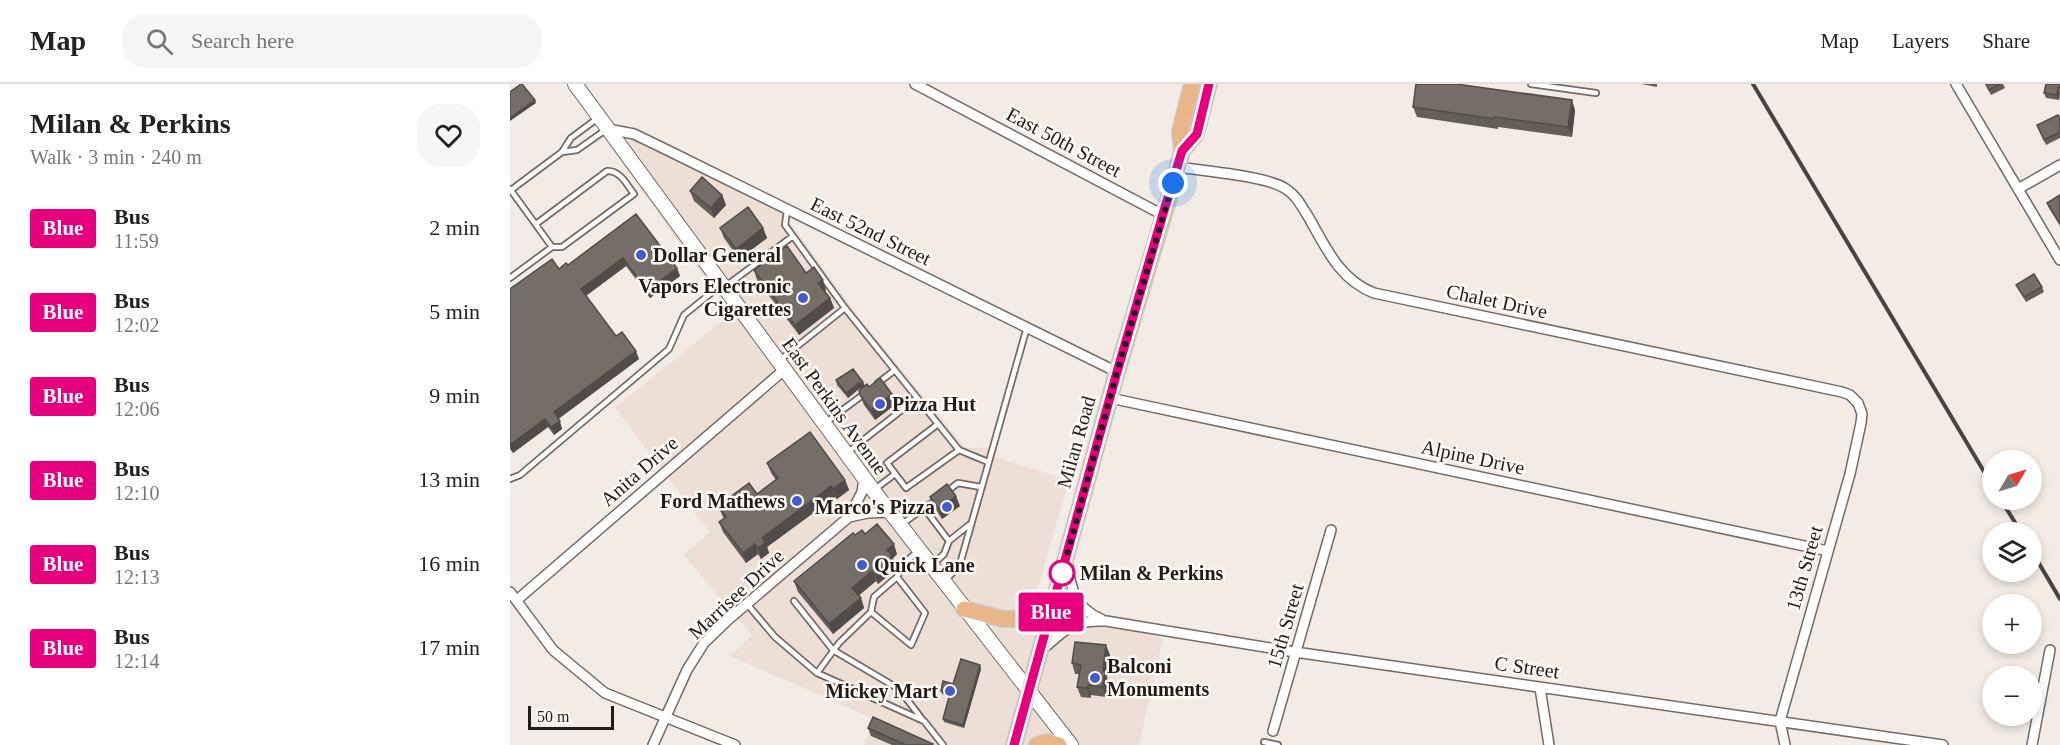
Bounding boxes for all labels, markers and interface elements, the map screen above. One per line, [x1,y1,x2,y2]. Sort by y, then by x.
search box [122,14,542,68]
text: Map [30,25,86,56]
icon: search [143,25,176,58]
text: Search here [191,28,294,53]
text: Map [1821,29,1859,53]
text: Layers [1892,29,1949,53]
text: Share [1982,29,2030,53]
street label: East 50th Street [1003,103,1125,182]
button: heart [417,104,480,167]
text: Milan & Perkins [30,108,231,139]
text: Walk · 3 min · 240 m [30,146,202,168]
your location [1158,168,1188,198]
street label: East 52nd Street [807,192,935,270]
text: Bus [114,204,149,229]
text: 2 min [429,215,480,240]
text: Blue [43,216,83,240]
text: 11:59 [114,230,159,252]
place label: Dollar General [653,244,781,266]
marker: Dollar General [634,248,648,262]
place label: Vapors Electronic Cigarettes [638,275,791,321]
street label: Chalet Drive [1444,280,1550,322]
text: Bus [114,288,149,313]
marker: Vapors Electronic Cigarettes [796,291,810,305]
text: 5 min [429,299,480,324]
text: Blue [43,300,83,324]
text: 12:02 [114,314,160,336]
street label: East Perkins Avenue [778,333,892,479]
text: Bus [114,372,149,397]
text: 9 min [429,383,480,408]
text: Blue [43,384,83,408]
place label: Pizza Hut [892,393,976,415]
street label: Milan Road [1052,393,1100,491]
marker: Pizza Hut [873,397,887,411]
text: 12:06 [114,398,160,420]
street label: Anita Drive [596,431,682,510]
street label: Alpine Drive [1419,435,1527,480]
north arrow [1982,450,2042,510]
map controls [1982,450,2042,726]
text: Bus [114,456,149,481]
text: 13 min [418,467,480,492]
text: Blue [43,468,83,492]
text: 12:10 [114,482,160,504]
place label: Ford Mathews [660,490,785,512]
marker: Ford Mathews [790,494,804,508]
place label: Marco's Pizza [815,496,935,518]
marker: Marco's Pizza [940,500,954,514]
button: layers [1982,522,2042,582]
street label: 13th Street [1781,523,1827,613]
text: Bus [114,540,149,565]
street label: Marrisee Drive [684,544,788,644]
text: 16 min [418,551,480,576]
text: Blue [43,552,83,576]
place label: Quick Lane [874,554,975,576]
marker: Quick Lane [855,558,869,572]
marker: Milan & Perkins [1049,560,1075,586]
place label: Milan & Perkins [1080,562,1224,584]
text: 12:13 [114,566,160,588]
street label: 15th Street [1262,581,1308,671]
line badge: Blue [1009,592,1093,632]
button: + [1982,594,2042,654]
text: Blue [1031,600,1071,624]
text: Bus [114,624,149,649]
text: 17 min [418,635,480,660]
text: Blue [43,636,83,660]
text: 12:14 [114,650,160,672]
street label: C Street [1493,652,1561,682]
place label: Balconi Monuments [1107,655,1209,700]
button: − [1982,666,2042,726]
marker: Balconi Monuments [1088,671,1102,685]
place label: Mickey Mart [825,680,938,703]
marker: Mickey Mart [943,684,957,698]
scale bar [528,703,614,730]
text: 50 m [537,708,569,725]

